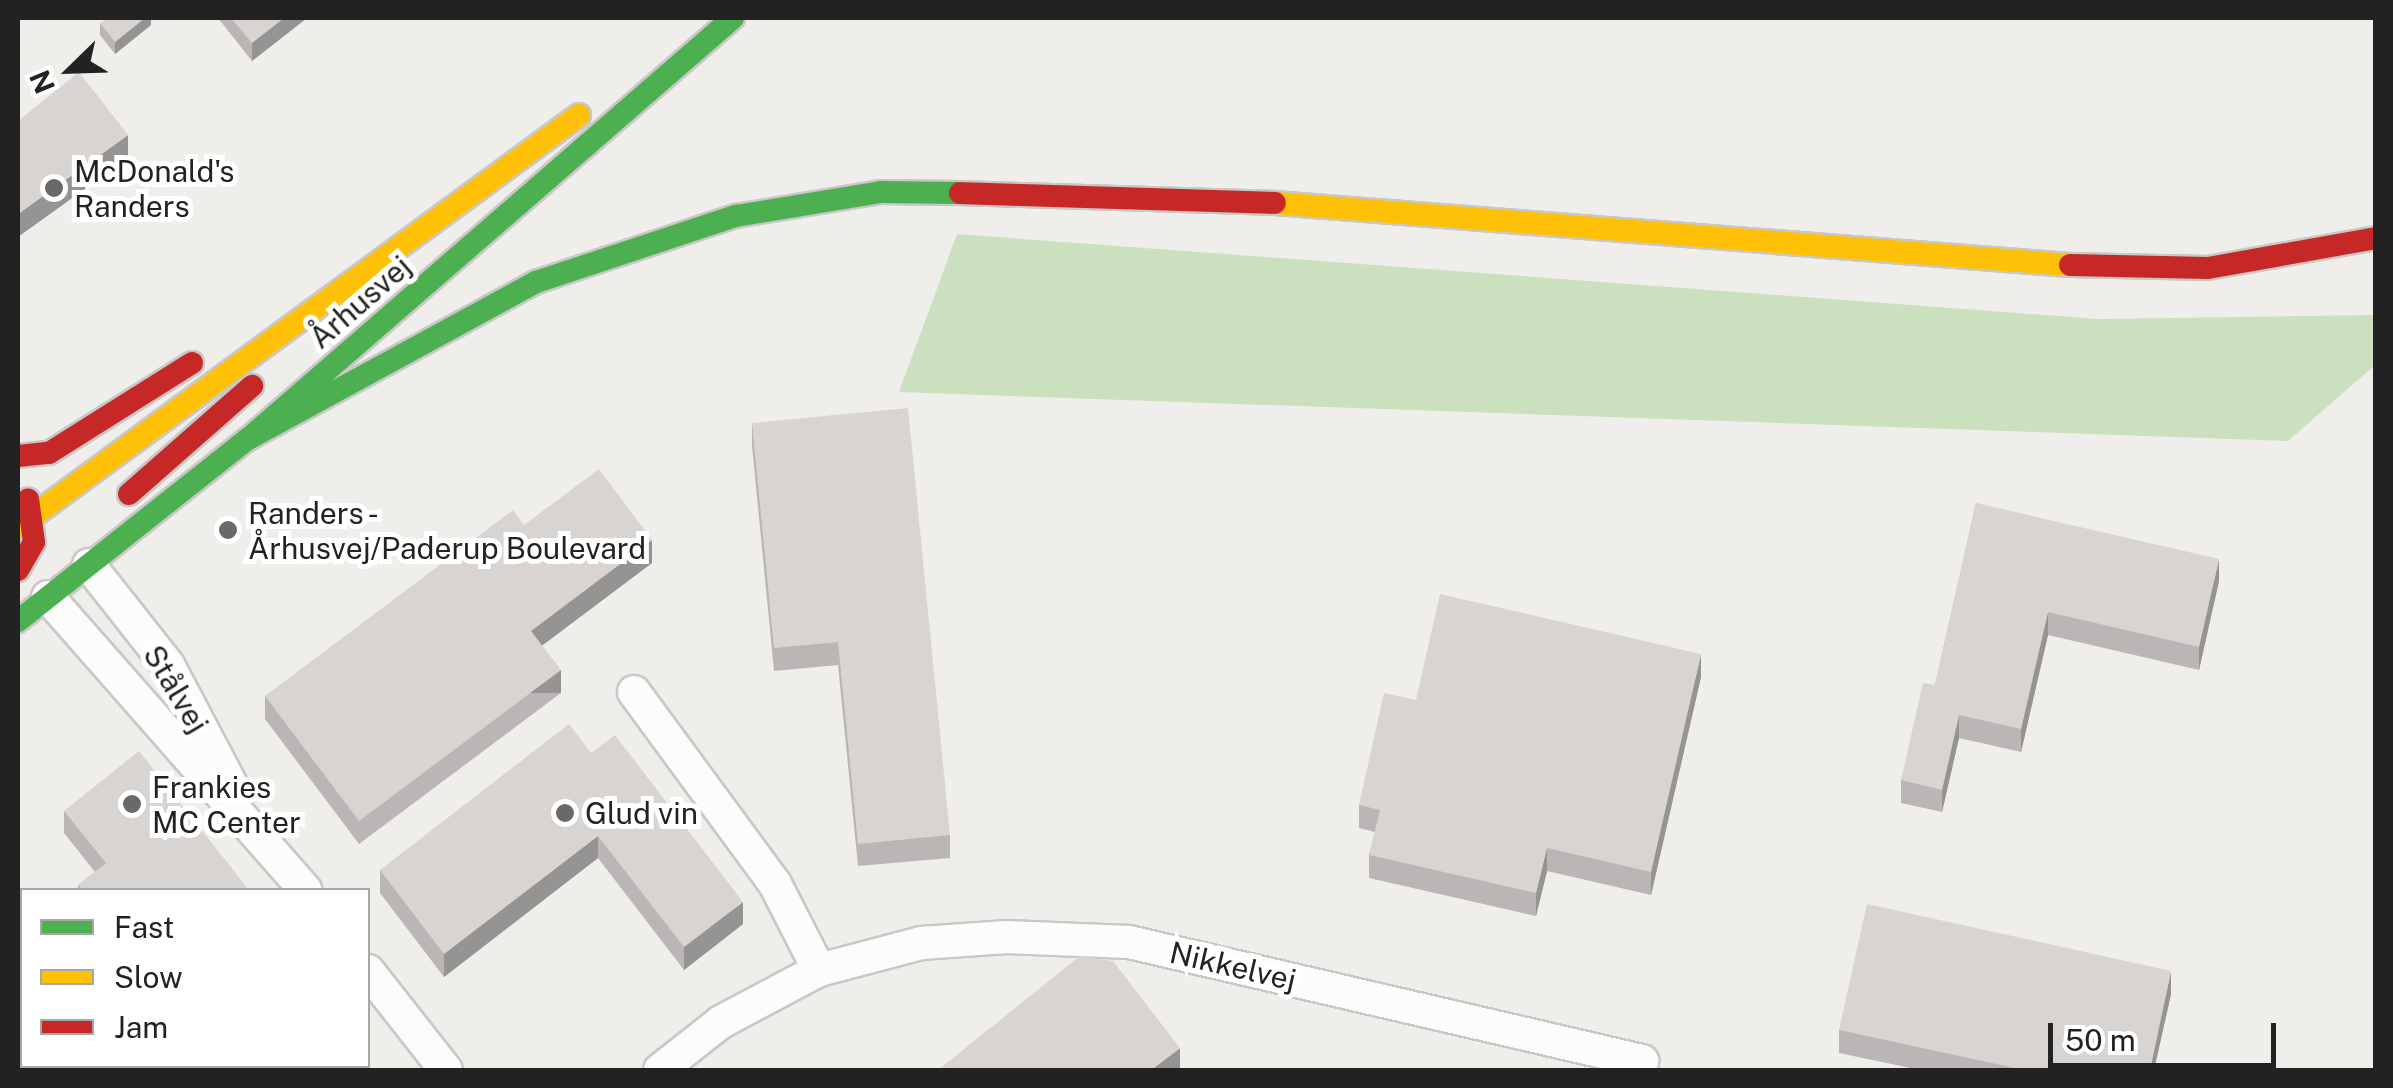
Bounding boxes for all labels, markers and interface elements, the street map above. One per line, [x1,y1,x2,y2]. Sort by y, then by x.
north arrow [20,20,120,120]
text: N [22,65,61,98]
place label: McDonald's Randers [74,153,234,224]
marker: McDonald's Randers [43,177,65,199]
street label: Århusvej [302,248,418,356]
place label: Randers - Århusvej/Paderup Boulevard [248,495,646,566]
marker: Randers - Århusvej/Paderup Boulevard [217,519,239,541]
street label: Stålvej [136,639,216,739]
place label: Frankies MC Center [152,769,301,840]
marker: Frankies MC Center [121,793,143,815]
place label: Glud vin [585,795,698,831]
marker: Glud vin [554,802,576,824]
legend [20,888,370,1068]
text: Fast [114,909,174,945]
street label: Nikkelvej [1166,934,1300,998]
text: Slow [114,959,183,995]
scale bar [2053,1003,2280,1065]
text: Jam [114,1009,168,1045]
text: 50 m [2065,1022,2136,1058]

